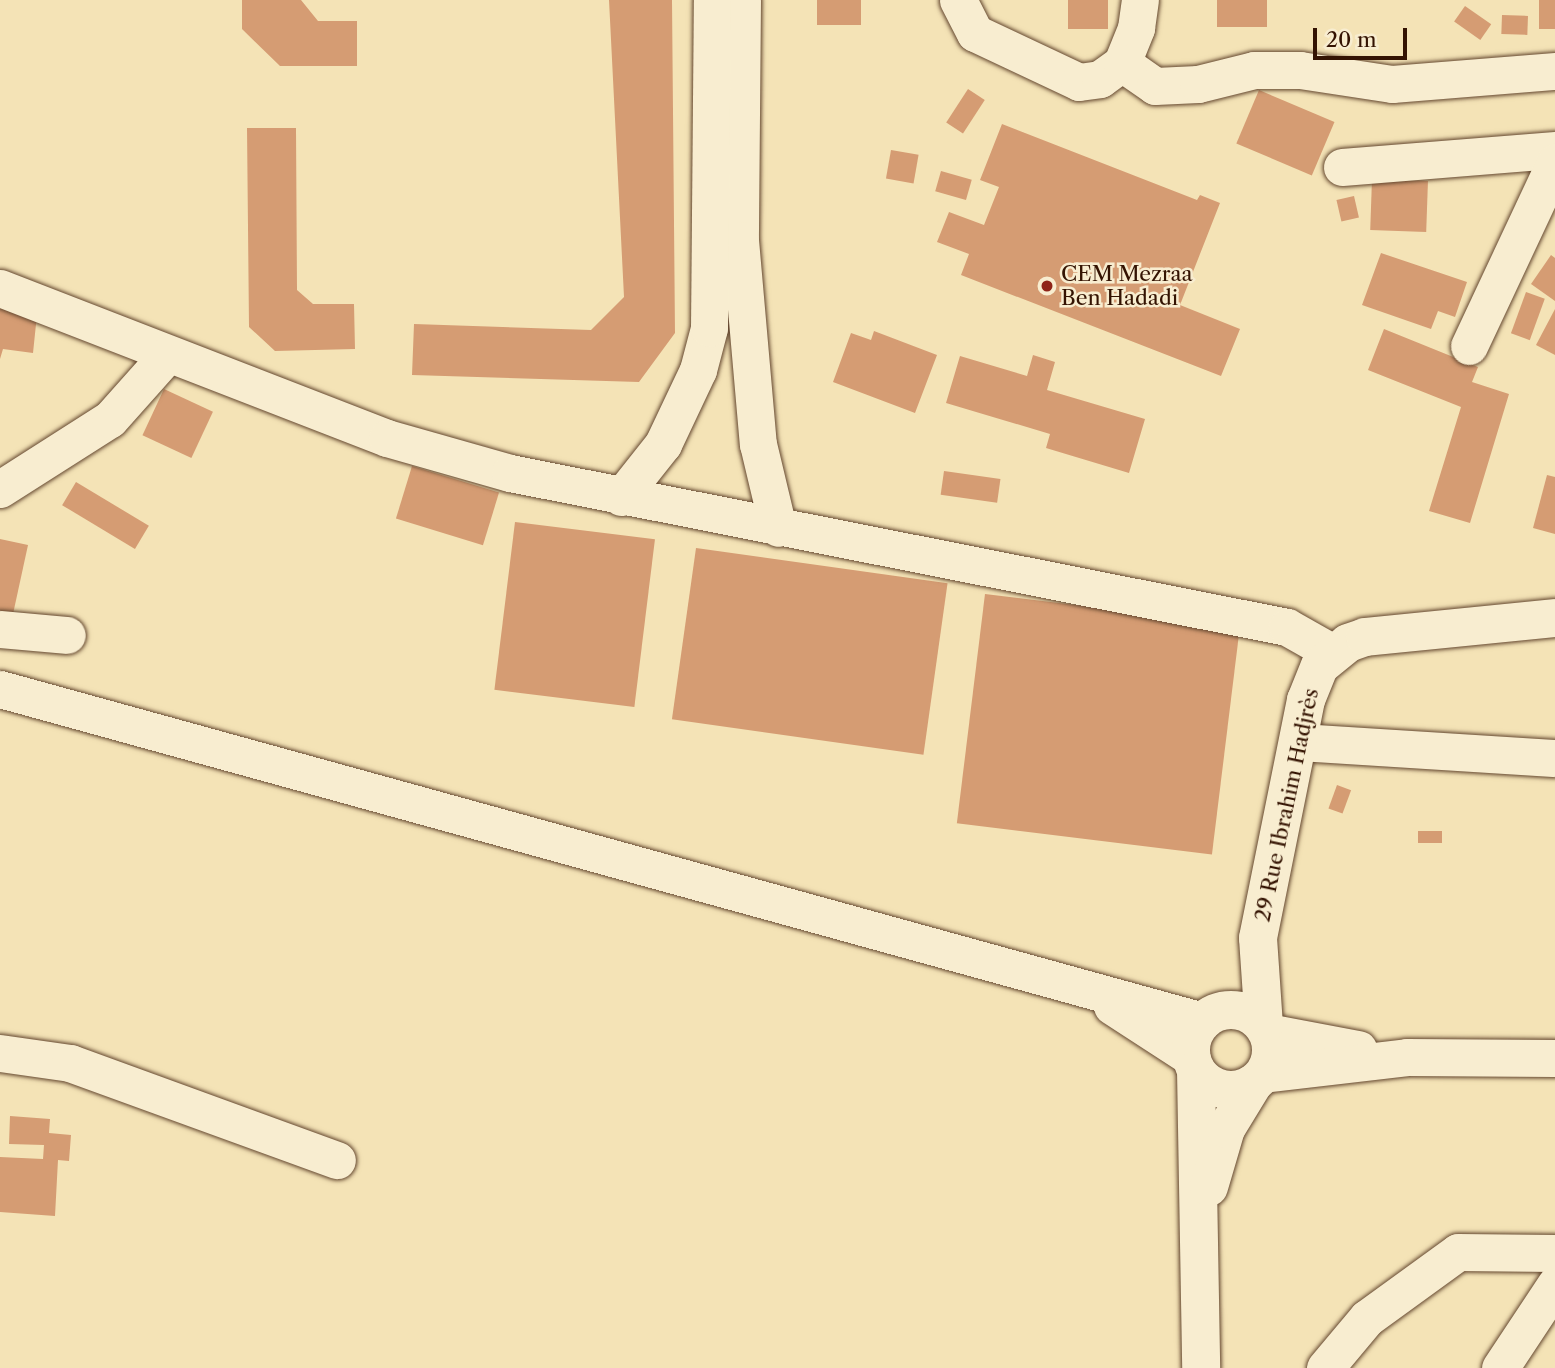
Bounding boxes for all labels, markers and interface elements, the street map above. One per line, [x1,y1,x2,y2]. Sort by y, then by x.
scale bar [1317,14,1412,58]
text: 20 m [1326,27,1377,52]
place label: CEM Mezraa Ben Hadadi [1061,261,1193,311]
marker: CEM Mezraa Ben Hadadi [1039,278,1055,294]
street label: 29 Rue Ibrahim Hadjrès [1250,686,1324,924]

